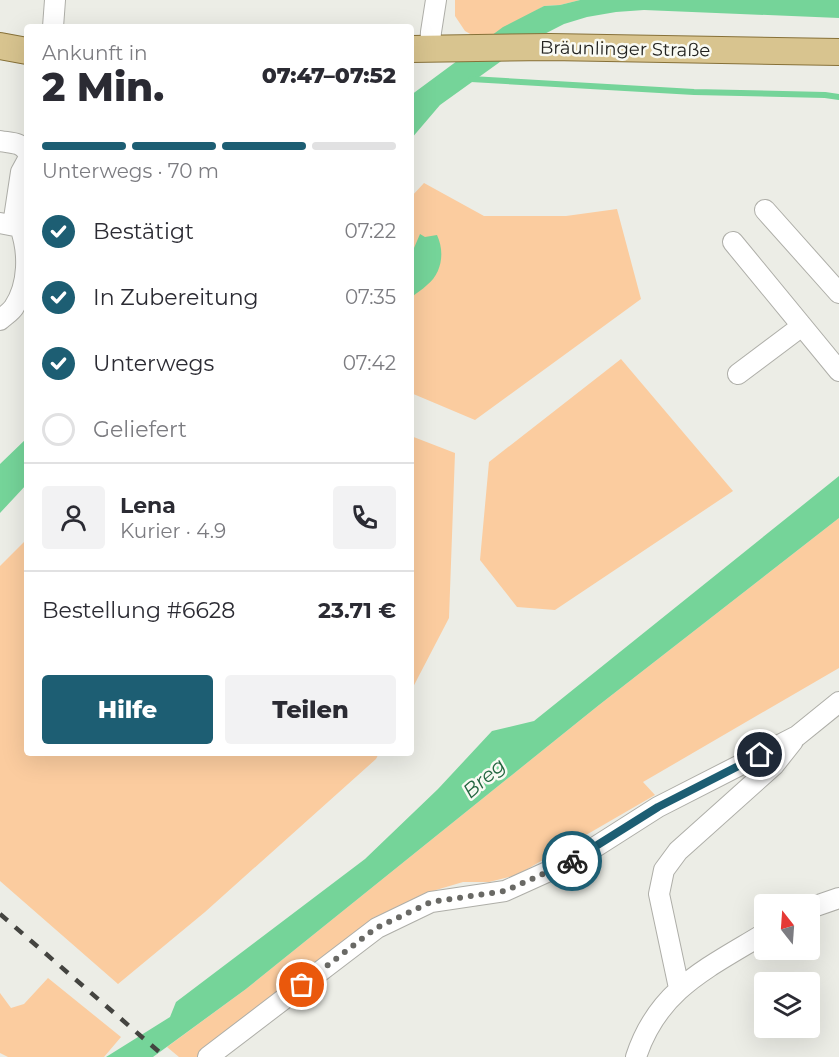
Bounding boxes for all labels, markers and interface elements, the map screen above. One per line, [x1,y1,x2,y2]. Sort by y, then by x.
street label: Bräunlinger Straße [540,37,710,61]
text: Ankunft in [42,41,148,65]
text: 07:47–07:52 [262,62,396,89]
text: 2 Min. [42,63,164,111]
text: Unterwegs · 70 m [42,159,219,183]
icon: check [42,215,75,248]
text: Bestätigt [93,218,194,245]
text: 07:22 [345,219,396,243]
icon: check [42,281,75,314]
text: In Zubereitung [93,284,259,311]
text: 07:35 [345,285,396,309]
icon: check [42,347,75,380]
text: Unterwegs [93,350,214,377]
text: 07:42 [343,351,396,375]
text: Geliefert [93,416,187,443]
button: person [42,486,105,549]
button: phone [333,486,396,549]
text: Lena [120,492,176,519]
text: Kurier · 4.9 [120,519,226,543]
text: Bestellung #6628 [42,597,235,624]
text: 23.71 € [318,597,396,624]
button: Hilfe [42,675,213,744]
button: Teilen [225,675,396,744]
pin [734,729,785,780]
icon: home [743,738,776,771]
water label: Breg [458,753,510,803]
courier [542,831,602,891]
icon: bike [556,845,589,878]
north arrow [754,894,820,960]
map controls [754,894,820,1038]
pin [276,959,327,1010]
icon: bag [285,968,318,1001]
button: layers [754,972,820,1038]

